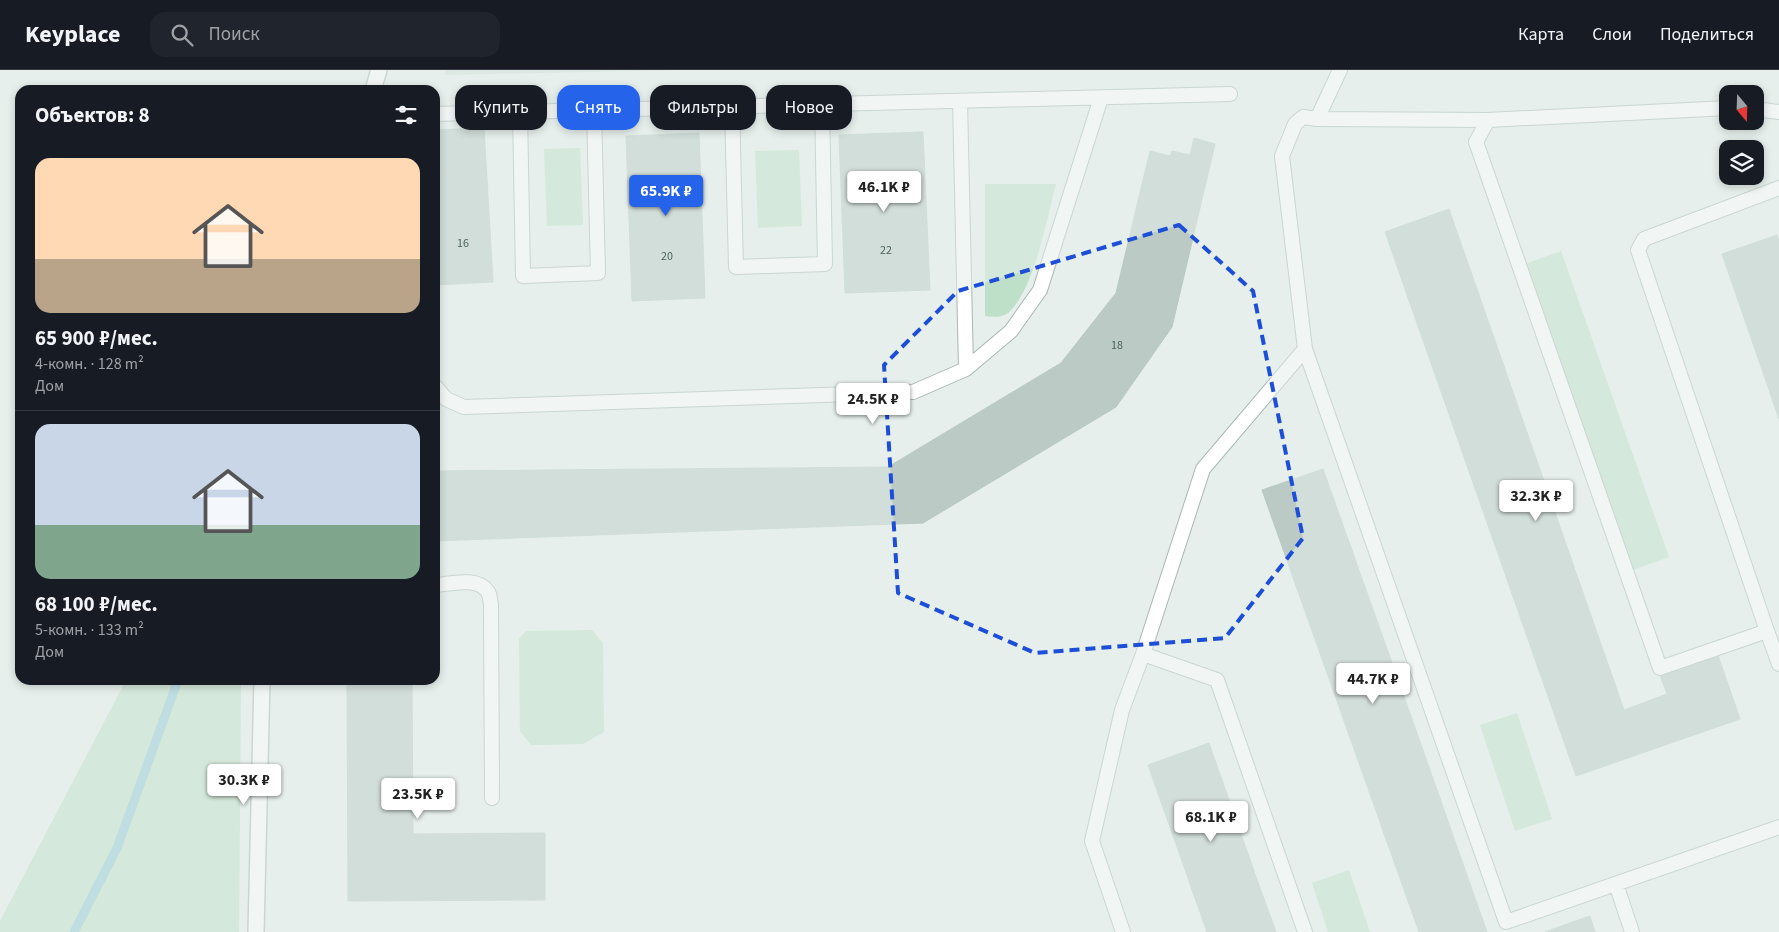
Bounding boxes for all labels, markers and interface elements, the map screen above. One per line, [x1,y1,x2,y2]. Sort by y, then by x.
search box [150,12,500,57]
text: Keyplace [25,17,120,52]
icon: search [168,21,196,49]
text: Поиск [208,21,260,48]
text: Карта [1518,22,1564,47]
text: Слои [1592,22,1632,47]
text: Поделиться [1660,22,1754,47]
chip: Купить [455,85,547,130]
chip: Снять [557,85,640,130]
chip: Фильтры [650,85,756,130]
chip: Новое [766,85,852,130]
north arrow [1719,85,1764,130]
map controls [1719,85,1764,185]
text: Объектов: 8 [35,100,150,130]
icon: filters [392,101,420,129]
button: layers [1719,140,1764,185]
pin: 46.1K ₽ [838,170,930,213]
pin: 65.9K ₽ [620,174,712,217]
text: 46.1K ₽ [858,176,910,198]
text: 65.9K ₽ [640,180,692,202]
icon: home [183,191,273,281]
house number: 16 [457,235,469,252]
house number: 22 [880,242,892,259]
house number: 20 [661,248,673,265]
text: 65 900 ₽/мес. [35,323,158,353]
house number: 18 [1111,337,1123,354]
text: 4-комн. · 128 m² [35,353,144,375]
text: Дом [35,375,64,397]
pin: 24.5K ₽ [827,382,919,425]
text: 24.5K ₽ [847,388,899,410]
icon: home [183,456,273,546]
pin: 32.3K ₽ [1490,480,1582,522]
text: 32.3K ₽ [1510,485,1562,507]
text: 68 100 ₽/мес. [35,589,158,619]
text: 5-комн. · 133 m² [35,619,144,641]
text: Дом [35,641,64,663]
pin: 44.7K ₽ [1327,662,1419,705]
text: 44.7K ₽ [1347,668,1399,690]
pin: 30.3K ₽ [198,764,290,806]
text: 30.3K ₽ [218,769,270,791]
pin: 23.5K ₽ [372,778,464,820]
text: 23.5K ₽ [392,783,444,805]
pin: 68.1K ₽ [1165,800,1257,843]
text: 68.1K ₽ [1185,806,1237,828]

